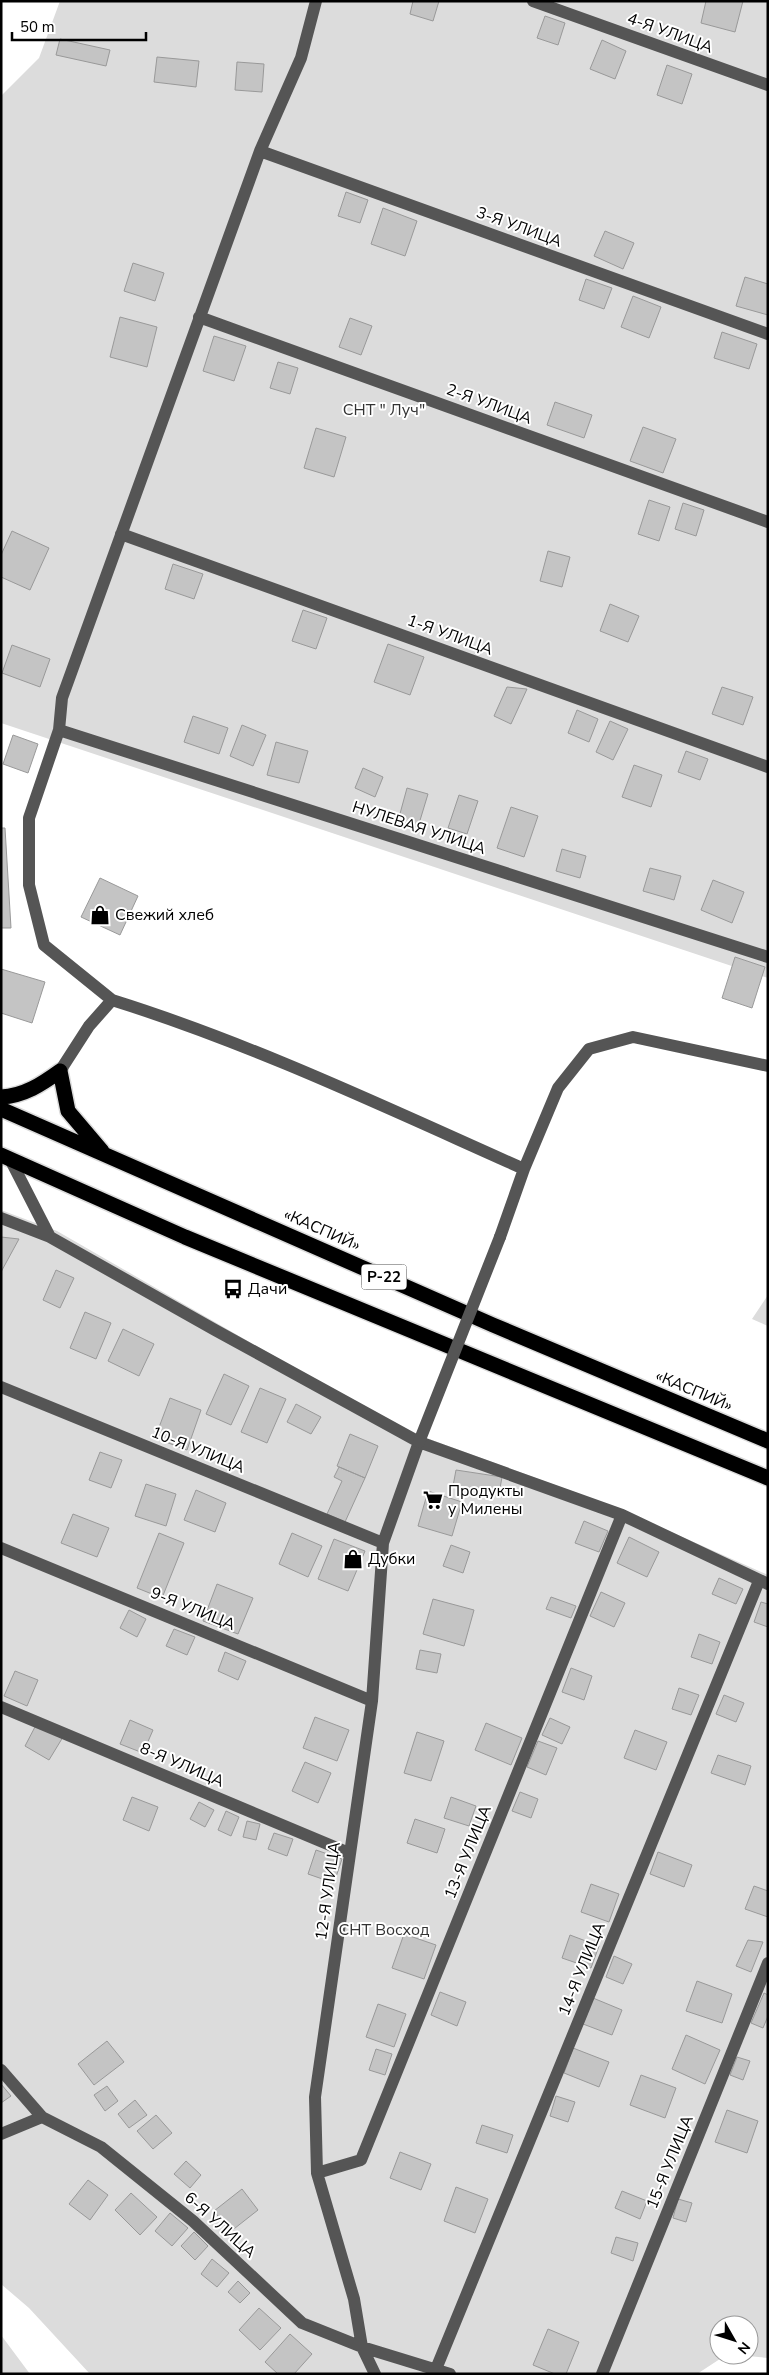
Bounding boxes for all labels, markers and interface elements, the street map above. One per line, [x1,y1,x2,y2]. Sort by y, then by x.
street label: 4-Я УЛИЦА [624,7,716,59]
scale bar [12,10,146,42]
text: 50 m [20,17,55,37]
street label: 3-Я УЛИЦА [473,201,565,253]
street label: 2-Я УЛИЦА [443,378,535,430]
park label: СНТ " Луч" [343,399,425,421]
street label: 1-Я УЛИЦА [404,609,496,661]
street label: НУЛЕВАЯ УЛИЦА [349,796,489,860]
shop icon: Свежий хлеб [89,904,111,926]
place label: Свежий хлеб [115,904,214,926]
street label: «КАСПИЙ» [280,1203,364,1257]
road number: Р-22 [362,1264,406,1290]
bus stop icon: Дачи [222,1278,244,1300]
place label: Дачи [248,1278,287,1300]
street label: «КАСПИЙ» [652,1365,736,1417]
street label: 10-Я УЛИЦА [148,1421,248,1479]
place label: Продукты у Милены [448,1480,524,1520]
supermarket icon: Продукты у Милены [422,1489,444,1511]
shop icon: Дубки [342,1548,364,1570]
place label: Дубки [368,1548,415,1570]
street label: 9-Я УЛИЦА [147,1582,239,1636]
street label: 8-Я УЛИЦА [136,1737,228,1793]
street label: 13-Я УЛИЦА [439,1802,497,1902]
street label: 12-Я УЛИЦА [310,1840,346,1942]
park label: СНТ Восход [338,1919,430,1941]
street label: 14-Я УЛИЦА [553,1919,611,2019]
street label: 15-Я УЛИЦА [641,2112,699,2212]
street label: 6-Я УЛИЦА [179,2187,261,2263]
north arrow [709,2315,759,2365]
text: N [733,2338,754,2358]

